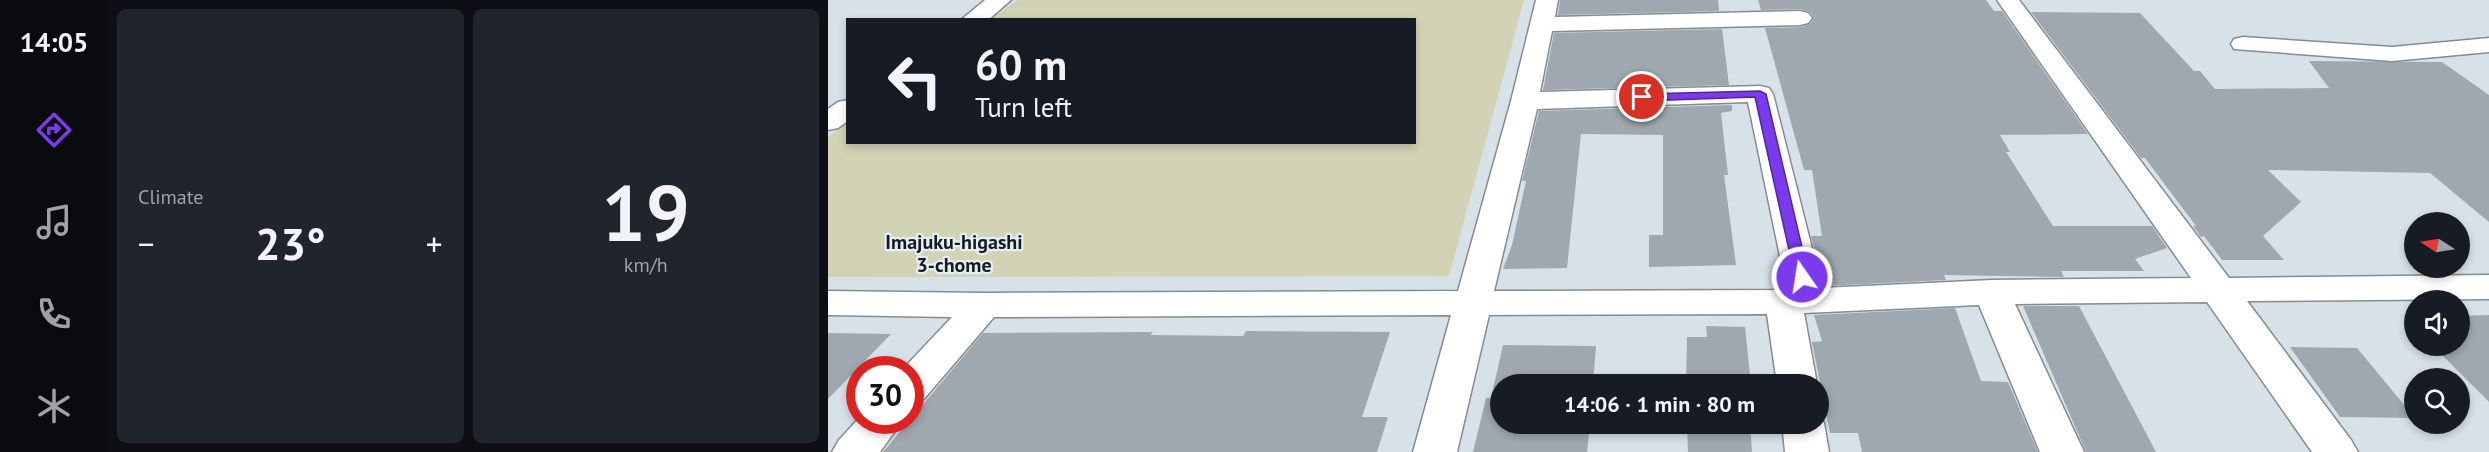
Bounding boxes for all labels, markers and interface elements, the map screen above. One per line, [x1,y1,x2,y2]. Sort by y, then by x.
text: 14:05 [20,25,88,59]
text: 60 m [975,37,1067,92]
icon: left [876,42,954,120]
pin [1616,71,1667,122]
icon: arrive [1625,80,1658,113]
text: Turn left [975,90,1072,124]
icon: directions [33,109,75,151]
text: 19 [602,162,690,263]
text: Climate [138,184,204,210]
icon: music [33,201,75,243]
north arrow [2404,212,2470,278]
map controls [2404,212,2470,434]
text: 23° [255,214,326,272]
text: − [138,222,155,265]
text: + [426,222,442,265]
district label: Imajuku-higashi 3-chome [885,229,1023,278]
position arrow [1770,245,1834,309]
text: km/h [624,252,668,278]
button: sound [2404,290,2470,356]
icon: phone [33,293,75,335]
speed limit sign: 30 [846,356,924,434]
button: search [2404,368,2470,434]
icon: climate [33,385,75,427]
text: 14:06 · 1 min · 80 m [1564,390,1755,418]

